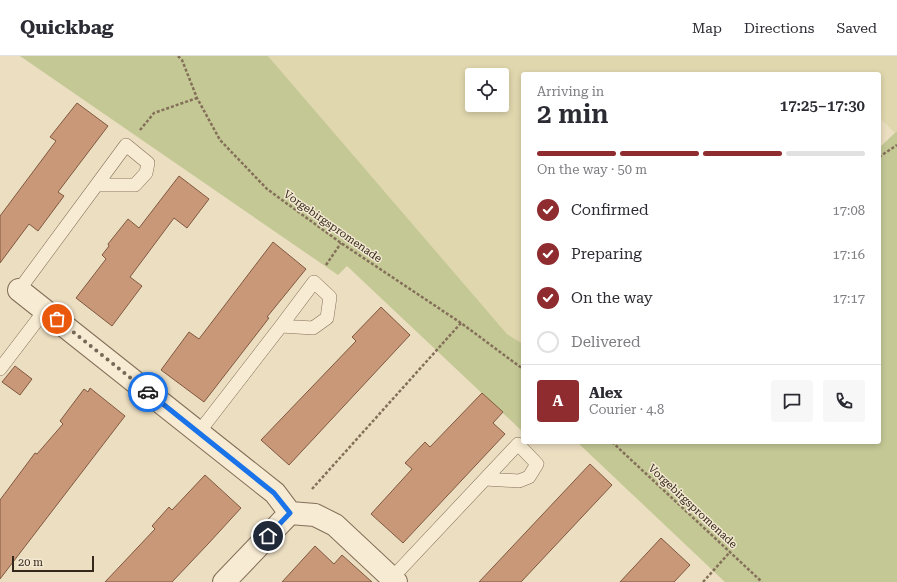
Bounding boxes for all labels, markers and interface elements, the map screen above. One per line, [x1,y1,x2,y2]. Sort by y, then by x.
text: Quickbag [20,16,114,39]
text: Map [692,20,722,36]
text: Directions [744,20,814,36]
text: Saved [836,20,877,36]
map controls [465,68,509,112]
button: locate [465,68,509,112]
text: Arriving in [537,84,604,99]
text: 17:25–17:30 [780,97,865,115]
text: 2 min [537,99,609,129]
text: On the way · 50 m [537,162,647,177]
street label: Vorgebirgspromenade [281,188,384,265]
icon: check [537,199,559,221]
text: Confirmed [571,201,649,219]
text: 17:08 [833,203,865,218]
icon: check [537,243,559,265]
text: Preparing [571,245,642,263]
text: 17:16 [833,247,865,262]
icon: check [537,287,559,309]
text: On the way [571,289,653,307]
text: 17:17 [833,291,865,306]
pin [40,302,74,336]
icon: bag [46,308,68,330]
text: Delivered [571,333,641,351]
courier [128,372,168,412]
button: chat [771,380,813,422]
button: phone [823,380,865,422]
icon: car [137,381,159,403]
text: Alex [589,384,622,402]
text: A [553,392,563,410]
text: Courier · 4.8 [589,402,664,417]
street label: Vorgebirgspromenade [645,462,740,551]
pin [251,519,285,553]
icon: home [257,525,279,547]
scale bar [12,554,94,573]
text: 20 m [18,556,43,569]

